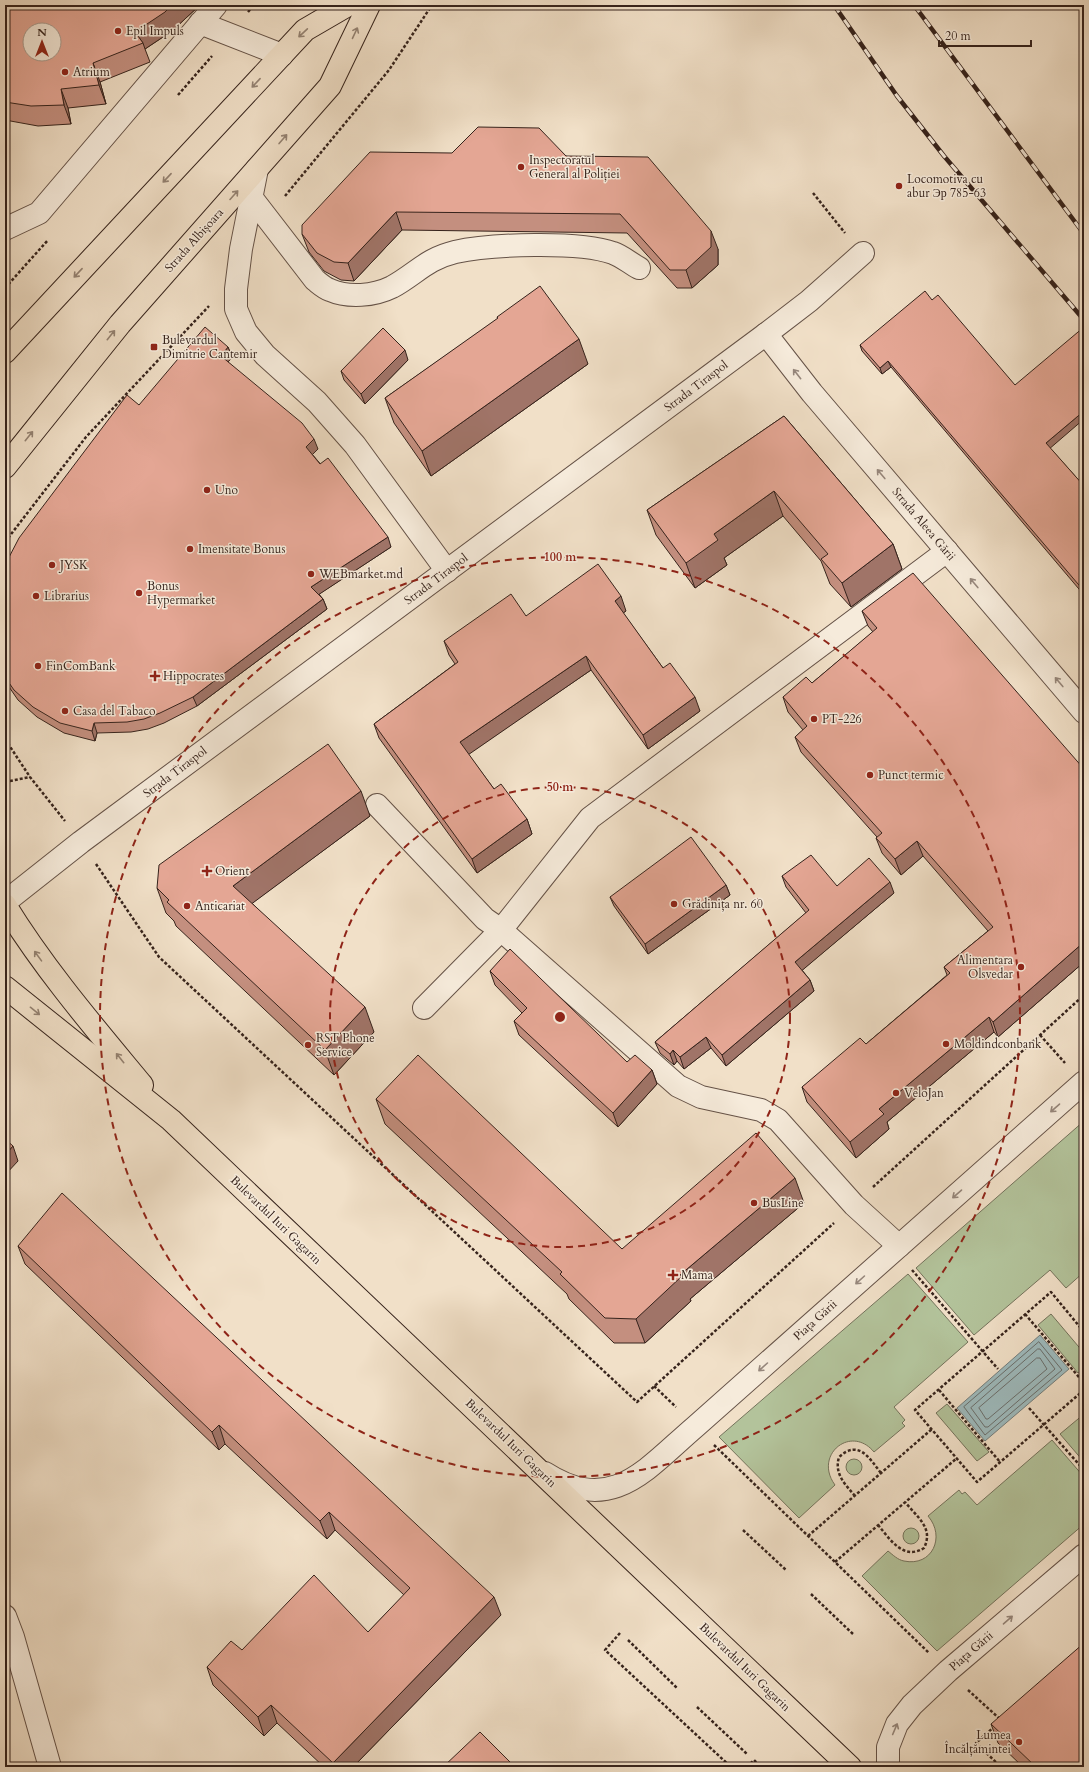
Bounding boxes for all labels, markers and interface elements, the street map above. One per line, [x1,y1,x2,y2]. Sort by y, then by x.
north arrow [22,22,62,62]
scale bar [939,22,1031,48]
place label: Epil Impuls [126,23,184,39]
text: N [37,25,47,40]
marker: Epil Impuls [113,26,123,36]
one-way arrow [352,27,359,39]
one-way arrow [298,28,308,38]
text: 20 m [945,28,972,44]
place label: Atrium [73,64,111,80]
marker: Atrium [60,67,70,77]
one-way arrow [251,78,260,88]
one-way arrow [279,134,288,145]
place label: Inspectoratul General al Poliției [529,152,620,182]
marker: Inspectoratul General al Poliției [516,162,526,172]
place label: Locomotiva cu abur Эр 785-63 [907,171,986,201]
one-way arrow [162,173,172,183]
marker: Locomotiva cu abur Эр 785-63 [894,181,904,191]
one-way arrow [229,190,238,201]
street label: Strada Albișoara [161,204,228,275]
one-way arrow [74,268,83,279]
one-way arrow [107,330,115,341]
place label: Bulevardul Dimitrie Cantemir [162,332,258,362]
marker: Bulevardul Dimitrie Cantemir [149,342,159,352]
street label: Strada Tiraspol [661,357,731,415]
one-way arrow [793,369,802,380]
one-way arrow [25,431,34,442]
one-way arrow [876,468,885,479]
place label: Uno [215,482,239,498]
street label: Strada Aleea Gării [889,484,960,564]
marker: Uno [202,485,212,495]
place label: Imensitate Bonus [198,541,285,557]
marker: Imensitate Bonus [185,544,195,554]
text: 100 m [544,549,577,565]
street label: Strada Tiraspol [401,550,471,608]
place label: JYSK [58,557,88,573]
marker: JYSK [47,560,57,570]
place label: WEBmarket.md [318,566,403,582]
marker: WEBmarket.md [306,569,316,579]
place label: Bonus Hypermarket [147,578,215,608]
one-way arrow [970,578,979,589]
place label: Librarius [44,588,89,604]
marker: Bonus Hypermarket [134,588,144,598]
marker: Librarius [31,591,41,601]
place label: FinComBank [46,658,116,674]
marker: FinComBank [33,661,43,671]
place label: Hippocrates [163,668,224,684]
marker: Hippocrates [150,671,160,681]
one-way arrow [1054,677,1063,687]
place label: Casa del Tabaco [73,703,156,719]
marker: Casa del Tabaco [60,706,70,716]
place label: PT-226 [822,711,862,727]
marker: PT-226 [809,714,819,724]
street label: Strada Tiraspol [140,743,210,801]
place label: Punct termic [878,767,944,783]
marker: Punct termic [865,770,875,780]
text: 50 m [547,779,574,795]
place label: Orient [215,863,249,879]
marker: Orient [202,866,212,876]
place label: Grădinița nr. 60 [682,896,763,912]
place label: Anticariat [195,898,245,914]
marker: Grădinița nr. 60 [669,899,679,909]
marker: Anticariat [182,901,192,911]
one-way arrow [34,951,42,962]
place label: Alimentara Olsvedar [957,952,1014,982]
marker: Alimentara Olsvedar [1016,962,1026,972]
one-way arrow [30,1007,41,1016]
centre of rings [553,1010,567,1024]
place label: RST Phone Service [316,1030,375,1060]
place label: Moldindconbank [954,1036,1042,1052]
marker: Moldindconbank [941,1039,951,1049]
marker: RST Phone Service [303,1040,313,1050]
one-way arrow [115,1052,124,1063]
place label: VeloJan [904,1085,944,1101]
marker: VeloJan [891,1088,901,1098]
one-way arrow [1050,1104,1060,1113]
street label: Bulevardul Iuri Gagarin [227,1172,325,1268]
one-way arrow [952,1190,963,1199]
place label: BusLine [762,1195,804,1211]
marker: BusLine [749,1198,759,1208]
place label: Mama [681,1267,714,1283]
marker: Mama [668,1270,678,1280]
one-way arrow [855,1276,865,1285]
street label: Piața Gării [790,1296,841,1344]
one-way arrow [757,1362,768,1371]
street label: Bulevardul Iuri Gagarin [462,1395,560,1491]
one-way arrow [1003,1615,1013,1624]
street label: Bulevardul Iuri Gagarin [696,1619,794,1715]
street label: Piața Gării [946,1627,997,1675]
one-way arrow [892,1724,900,1736]
place label: Lumea Încălțămintei [945,1727,1012,1757]
marker: Lumea Încălțămintei [1014,1737,1024,1747]

